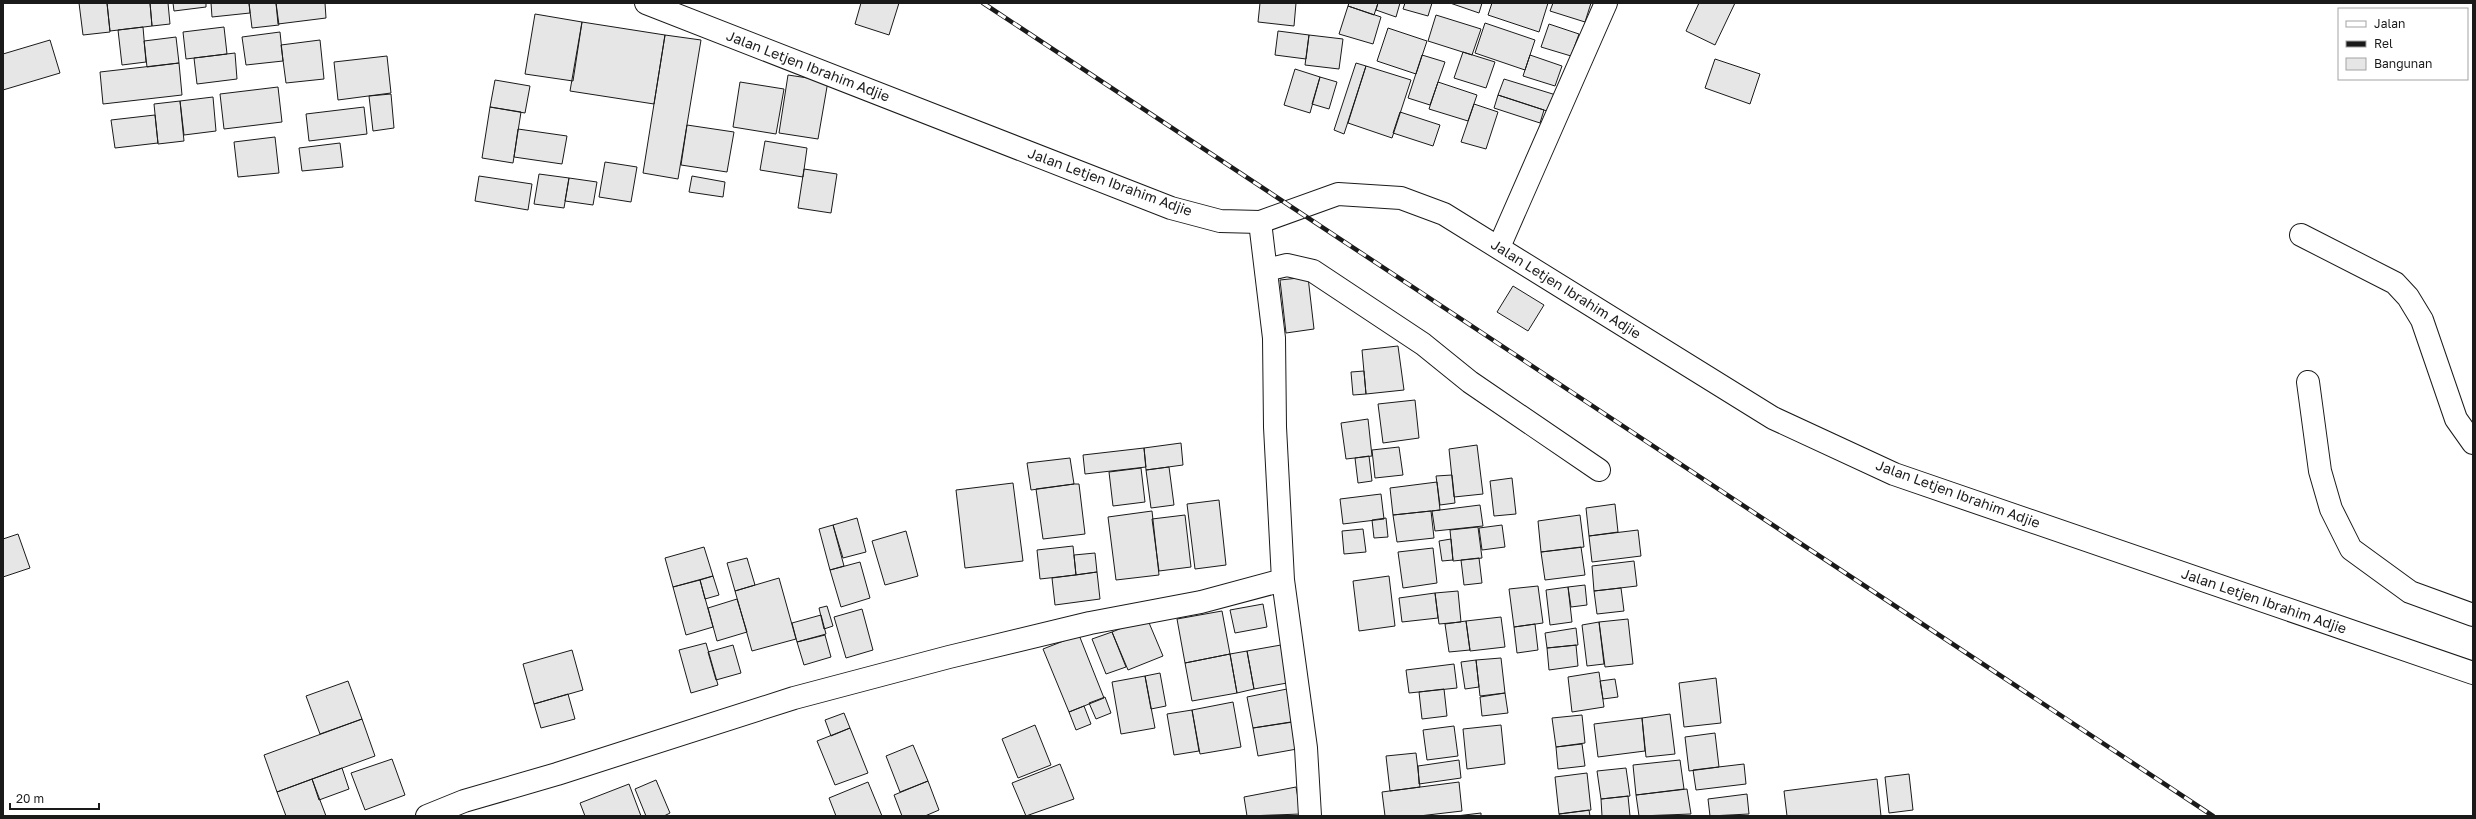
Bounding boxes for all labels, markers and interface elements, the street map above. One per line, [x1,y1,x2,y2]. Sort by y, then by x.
legend [2338,8,2468,80]
text: Jalan [2374,16,2405,31]
street label: Jalan Letjen Ibrahim Adjie [724,26,892,105]
text: Rel [2374,36,2393,51]
text: Bangunan [2374,56,2432,71]
street label: Jalan Letjen Ibrahim Adjie [1026,144,1195,219]
street label: Jalan Letjen Ibrahim Adjie [1488,235,1644,342]
street label: Jalan Letjen Ibrahim Adjie [1874,456,2043,531]
street label: Jalan Letjen Ibrahim Adjie [2179,564,2349,637]
scale bar [10,785,99,811]
text: 20 m [16,791,44,806]

